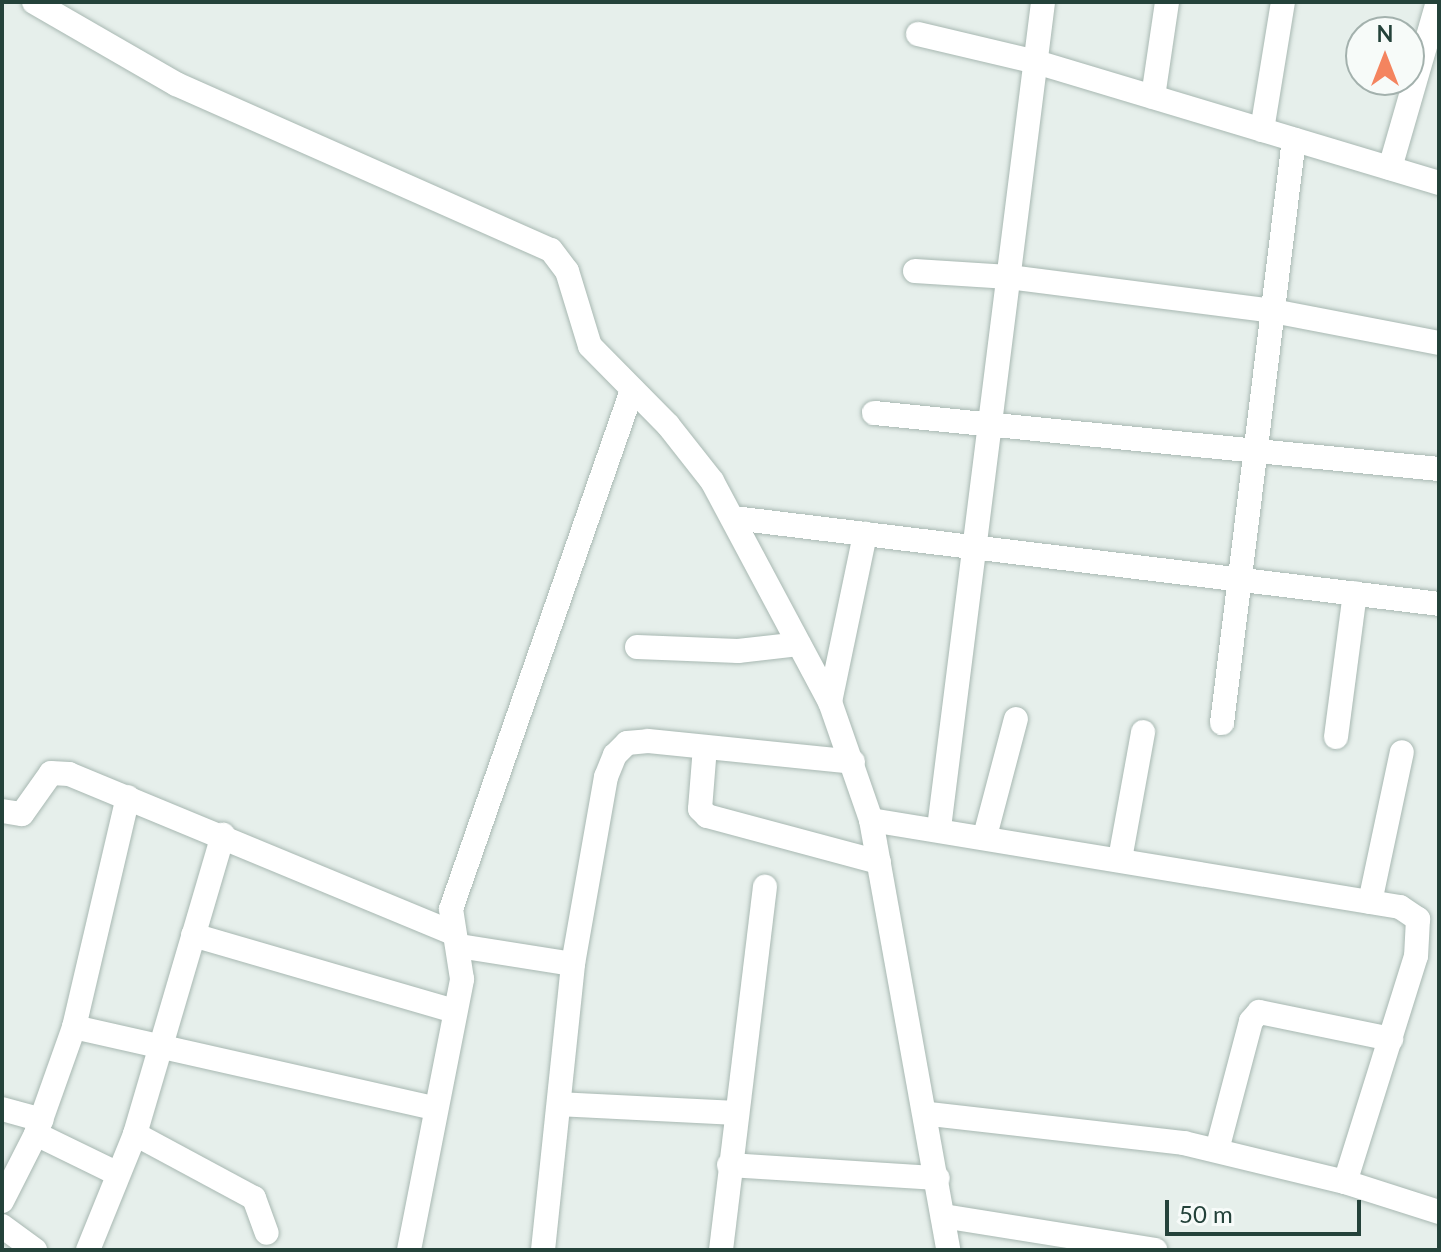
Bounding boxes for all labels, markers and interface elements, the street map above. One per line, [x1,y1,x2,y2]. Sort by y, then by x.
north arrow [1345,16,1425,96]
text: N [1377,20,1393,47]
scale bar [1169,1184,1365,1234]
text: 50 m [1179,1199,1233,1228]

